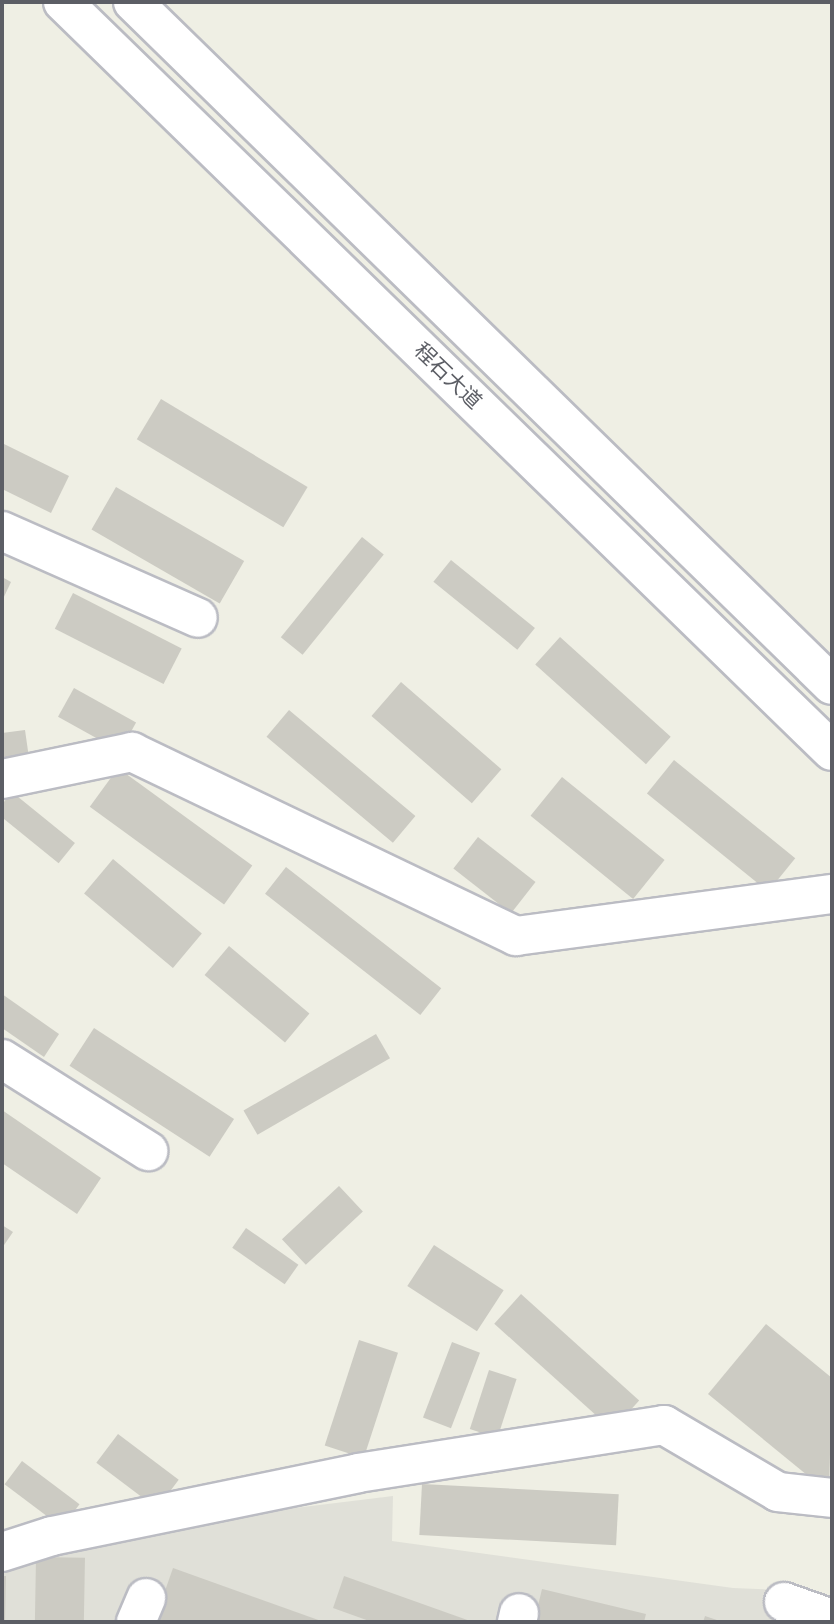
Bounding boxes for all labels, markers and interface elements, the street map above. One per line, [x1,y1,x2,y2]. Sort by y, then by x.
street label: 程石大道 [409,338,487,414]

